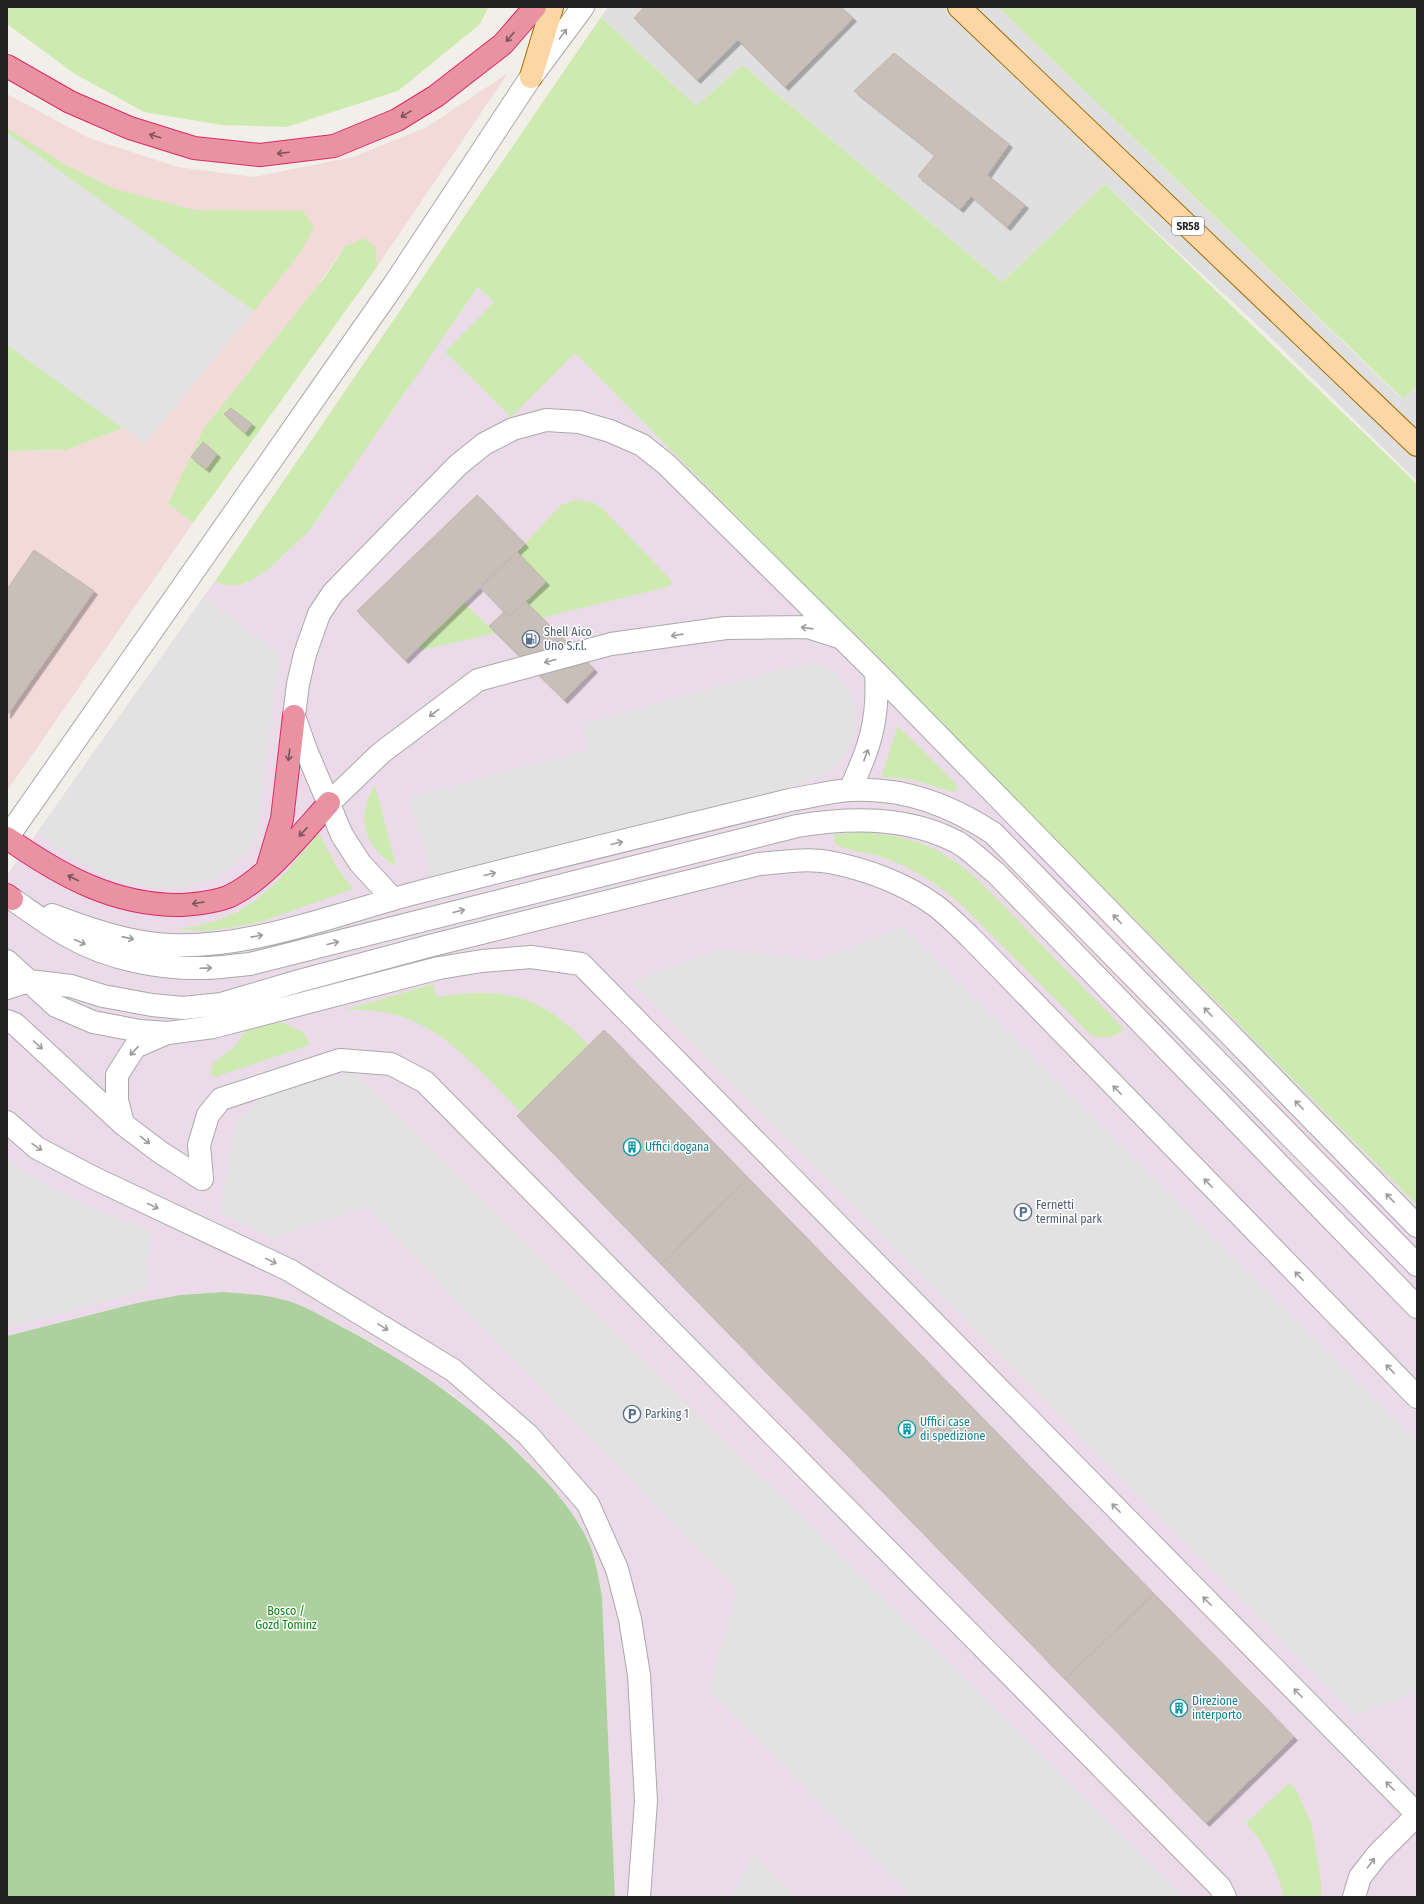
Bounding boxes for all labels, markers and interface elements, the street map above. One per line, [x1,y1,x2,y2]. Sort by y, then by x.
one-way arrow [559,29,567,40]
one-way arrow [505,31,514,42]
one-way arrow [400,111,412,119]
one-way arrow [149,132,162,139]
one-way arrow [277,149,290,156]
road number: SR58 [1172,217,1204,235]
one-way arrow [800,624,813,632]
place label: Shell Aico Uno S.r.l. [544,625,592,653]
fuel station icon: Shell Aico Uno S.r.l. [521,629,541,649]
one-way arrow [671,631,684,639]
one-way arrow [544,658,557,665]
one-way arrow [428,709,439,718]
one-way arrow [286,748,293,761]
one-way arrow [862,749,870,761]
one-way arrow [298,827,308,837]
one-way arrow [610,839,623,846]
one-way arrow [484,870,497,878]
one-way arrow [67,874,79,881]
one-way arrow [192,899,205,907]
one-way arrow [453,907,466,915]
one-way arrow [1113,914,1122,924]
one-way arrow [250,931,263,939]
one-way arrow [121,935,134,943]
one-way arrow [74,939,86,946]
one-way arrow [327,939,340,946]
one-way arrow [199,964,212,972]
one-way arrow [1203,1007,1213,1017]
one-way arrow [32,1040,43,1049]
one-way arrow [129,1046,139,1056]
one-way arrow [1112,1085,1122,1095]
one-way arrow [1294,1100,1304,1110]
one-way arrow [139,1136,150,1145]
building icon: Uffici dogana [622,1137,642,1157]
place label: Uffici dogana [645,1140,709,1154]
one-way arrow [32,1143,43,1151]
one-way arrow [1203,1178,1213,1188]
one-way arrow [1385,1193,1395,1203]
place label: Fernetti terminal park [1036,1198,1103,1226]
one-way arrow [147,1202,159,1210]
parking icon: Fernetti terminal park [1013,1202,1033,1222]
one-way arrow [264,1258,276,1265]
one-way arrow [1294,1271,1304,1281]
one-way arrow [377,1323,388,1331]
one-way arrow [1385,1364,1395,1374]
parking icon: Parking 1 [622,1404,642,1424]
place label: Parking 1 [645,1407,689,1421]
place label: Uffici case di spedizione [920,1415,986,1443]
building icon: Uffici case di spedizione [897,1419,917,1439]
one-way arrow [1111,1503,1121,1513]
one-way arrow [1202,1596,1212,1606]
park label: Bosco / Gozd Tominz [255,1604,317,1632]
one-way arrow [1294,1688,1303,1698]
place label: Direzione interporto [1192,1694,1242,1722]
building icon: Direzione interporto [1169,1698,1189,1718]
one-way arrow [1385,1781,1395,1791]
one-way arrow [1367,1857,1375,1868]

